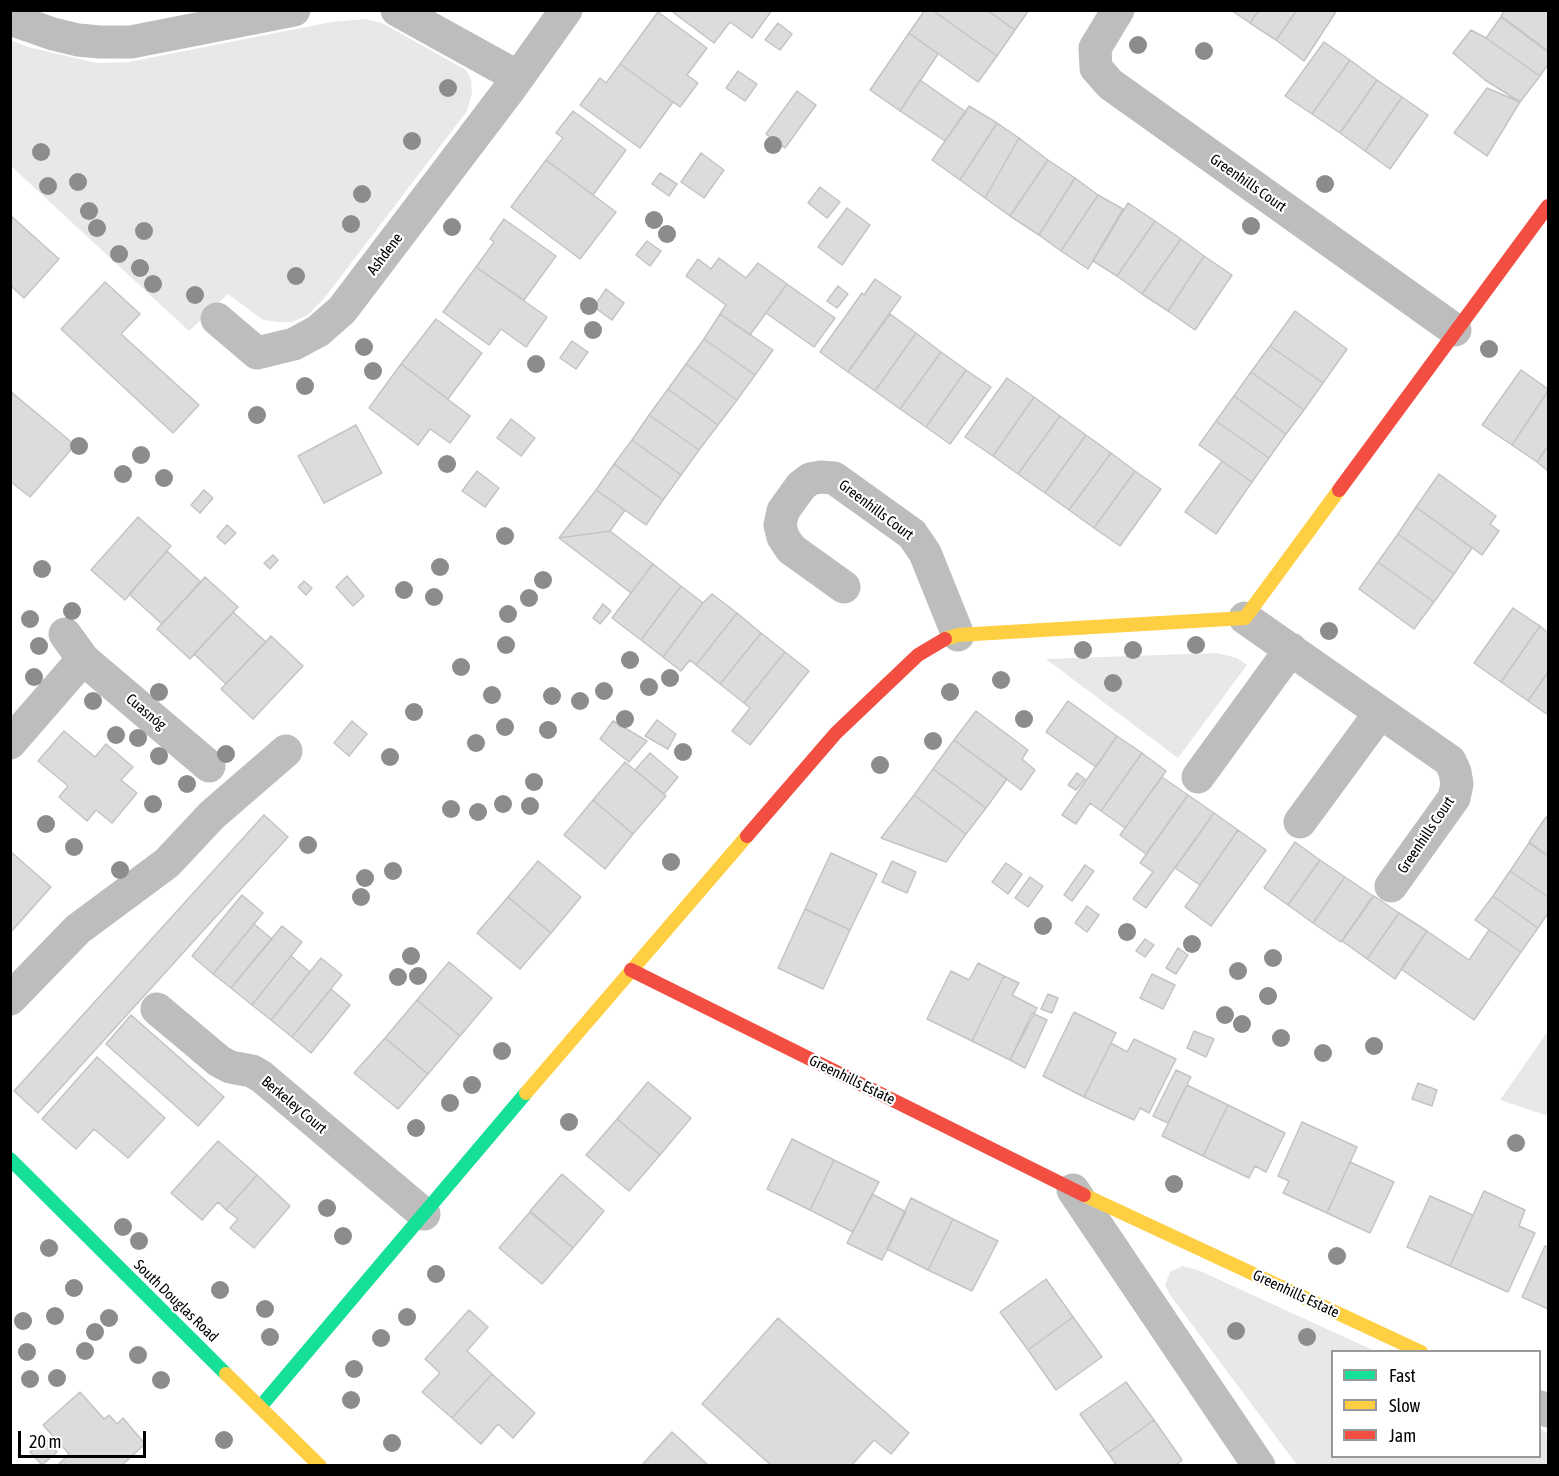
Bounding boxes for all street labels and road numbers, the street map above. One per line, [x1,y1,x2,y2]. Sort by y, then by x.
street label: Greenhills Court [1206,150,1290,216]
street label: Ashdene [363,229,407,279]
street label: Greenhills Court [835,476,917,544]
street label: Cuasnóg [122,690,170,734]
street label: Greenhills Court [1394,793,1458,877]
street label: Greenhills Estate [806,1051,898,1109]
street label: Berkeley Court [258,1072,330,1138]
street label: South Douglas Road [130,1256,222,1346]
street label: Greenhills Estate [1250,1266,1342,1322]

